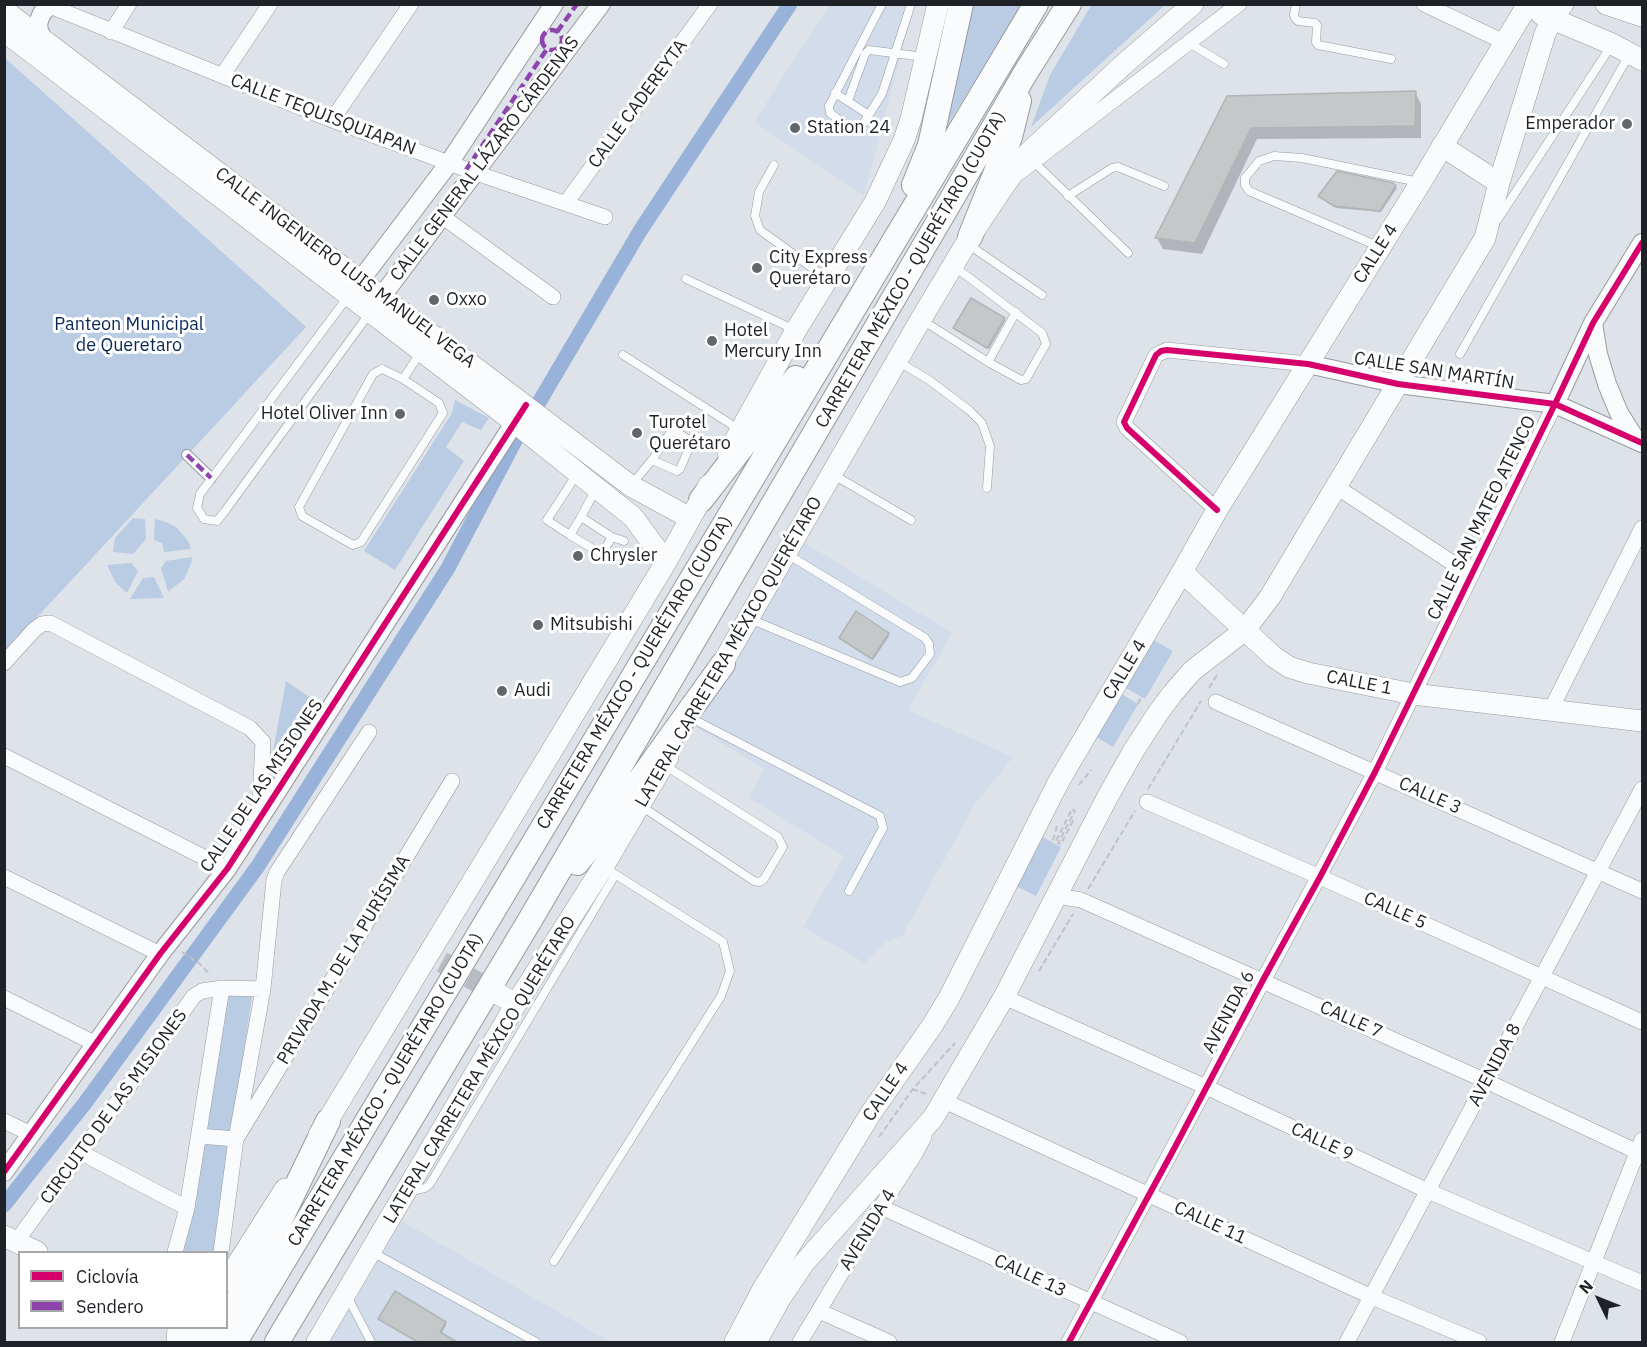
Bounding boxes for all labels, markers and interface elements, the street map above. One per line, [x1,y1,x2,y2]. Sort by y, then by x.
street label: CALLE GENERAL LÁZARO CÁRDENAS [386,32,584,286]
street label: CALLE CADEREYTA [584,35,692,173]
street label: CALLE TEQUISQUIAPAN [227,70,419,160]
street label: CARRETERA MÉXICO - QUERÉTARO (CUOTA) [811,108,1011,432]
place label: Emperador [1525,113,1615,135]
place label: Station 24 [807,117,890,139]
marker: Emperador [1620,117,1634,131]
marker: Station 24 [788,121,802,135]
street label: CALLE INGENIERO LUIS MANUEL VEGA [211,163,479,373]
street label: CALLE 4 [1349,220,1403,288]
place label: City Express Querétaro [769,247,868,290]
marker: City Express Querétaro [750,261,764,275]
place label: Oxxo [446,289,487,311]
marker: Oxxo [427,293,441,307]
park label: Panteon Municipal de Queretaro [54,314,204,356]
place label: Hotel Mercury Inn [724,320,822,362]
marker: Hotel Mercury Inn [705,334,719,348]
street label: CALLE SAN MARTÍN [1352,348,1516,394]
place label: Hotel Oliver Inn [261,403,388,425]
marker: Hotel Oliver Inn [393,407,407,421]
place label: Turotel Querétaro [649,412,731,454]
street label: CALLE SAN MATEO ATENCO [1423,412,1541,624]
marker: Turotel Querétaro [630,426,644,440]
street label: LATERAL CARRETERA MÉXICO QUERÉTARO [631,493,827,811]
street label: CARRETERA MÉXICO - QUERÉTARO (CUOTA) [533,512,737,834]
place label: Chrysler [590,545,657,567]
marker: Chrysler [571,549,585,563]
place label: Mitsubishi [550,614,633,636]
marker: Mitsubishi [531,618,545,632]
street label: CALLE 4 [1099,636,1151,704]
street label: CALLE 1 [1324,666,1394,700]
place label: Audi [514,680,551,702]
marker: Audi [495,684,509,698]
street label: CALLE DE LAS MISIONES [196,695,328,877]
street label: CALLE 3 [1395,773,1465,819]
street label: PRIVADA M. DE LA PURÍSIMA [273,851,415,1069]
street label: CALLE 5 [1360,888,1430,934]
street label: LATERAL CARRETERA MÉXICO QUERÉTARO [379,912,581,1228]
street label: CARRETERA MÉXICO - QUERÉTARO (CUOTA) [284,929,488,1251]
street label: AVENIDA 6 [1198,967,1260,1057]
street label: CALLE 7 [1316,997,1386,1043]
street label: CIRCUITO DE LAS MISIONES [36,1005,192,1209]
street label: AVENIDA 8 [1464,1020,1526,1110]
street label: CALLE 4 [859,1058,913,1126]
street label: CALLE 9 [1287,1118,1357,1166]
street label: AVENIDA 4 [835,1186,901,1274]
street label: CALLE 11 [1171,1197,1249,1249]
street label: CALLE 13 [991,1250,1069,1302]
legend [18,1251,228,1329]
text: Ciclovía [76,1265,139,1288]
north arrow [1569,1269,1629,1329]
text: N [1575,1276,1597,1298]
text: Sendero [76,1295,143,1318]

